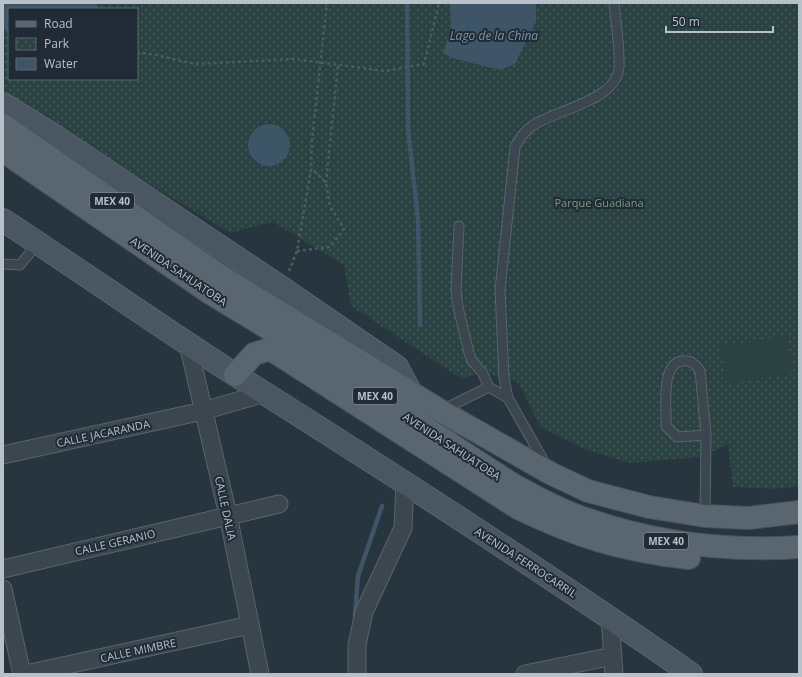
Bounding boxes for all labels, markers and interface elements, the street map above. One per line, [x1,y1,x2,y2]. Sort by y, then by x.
legend [8,8,138,80]
scale bar [666,8,773,34]
text: 50 m [672,13,700,30]
text: Road [44,15,73,32]
water label: Lago de la China [450,27,538,44]
text: Park [44,35,70,52]
text: Water [44,55,78,72]
road number: MEX 40 [90,193,134,209]
park label: Parque Guadiana [554,195,644,210]
street label: AVENIDA SAHUATOBA [128,233,230,309]
road number: MEX 40 [353,388,397,404]
street label: AVENIDA SAHUATOBA [400,409,504,483]
street label: CALLE JACARANDA [55,416,151,450]
street label: CALLE DALIA [212,475,240,541]
street label: AVENIDA FERROCARRIL [472,523,580,601]
street label: CALLE GERANIO [73,525,157,559]
road number: MEX 40 [644,533,688,549]
street label: CALLE MIMBRE [99,635,177,665]

